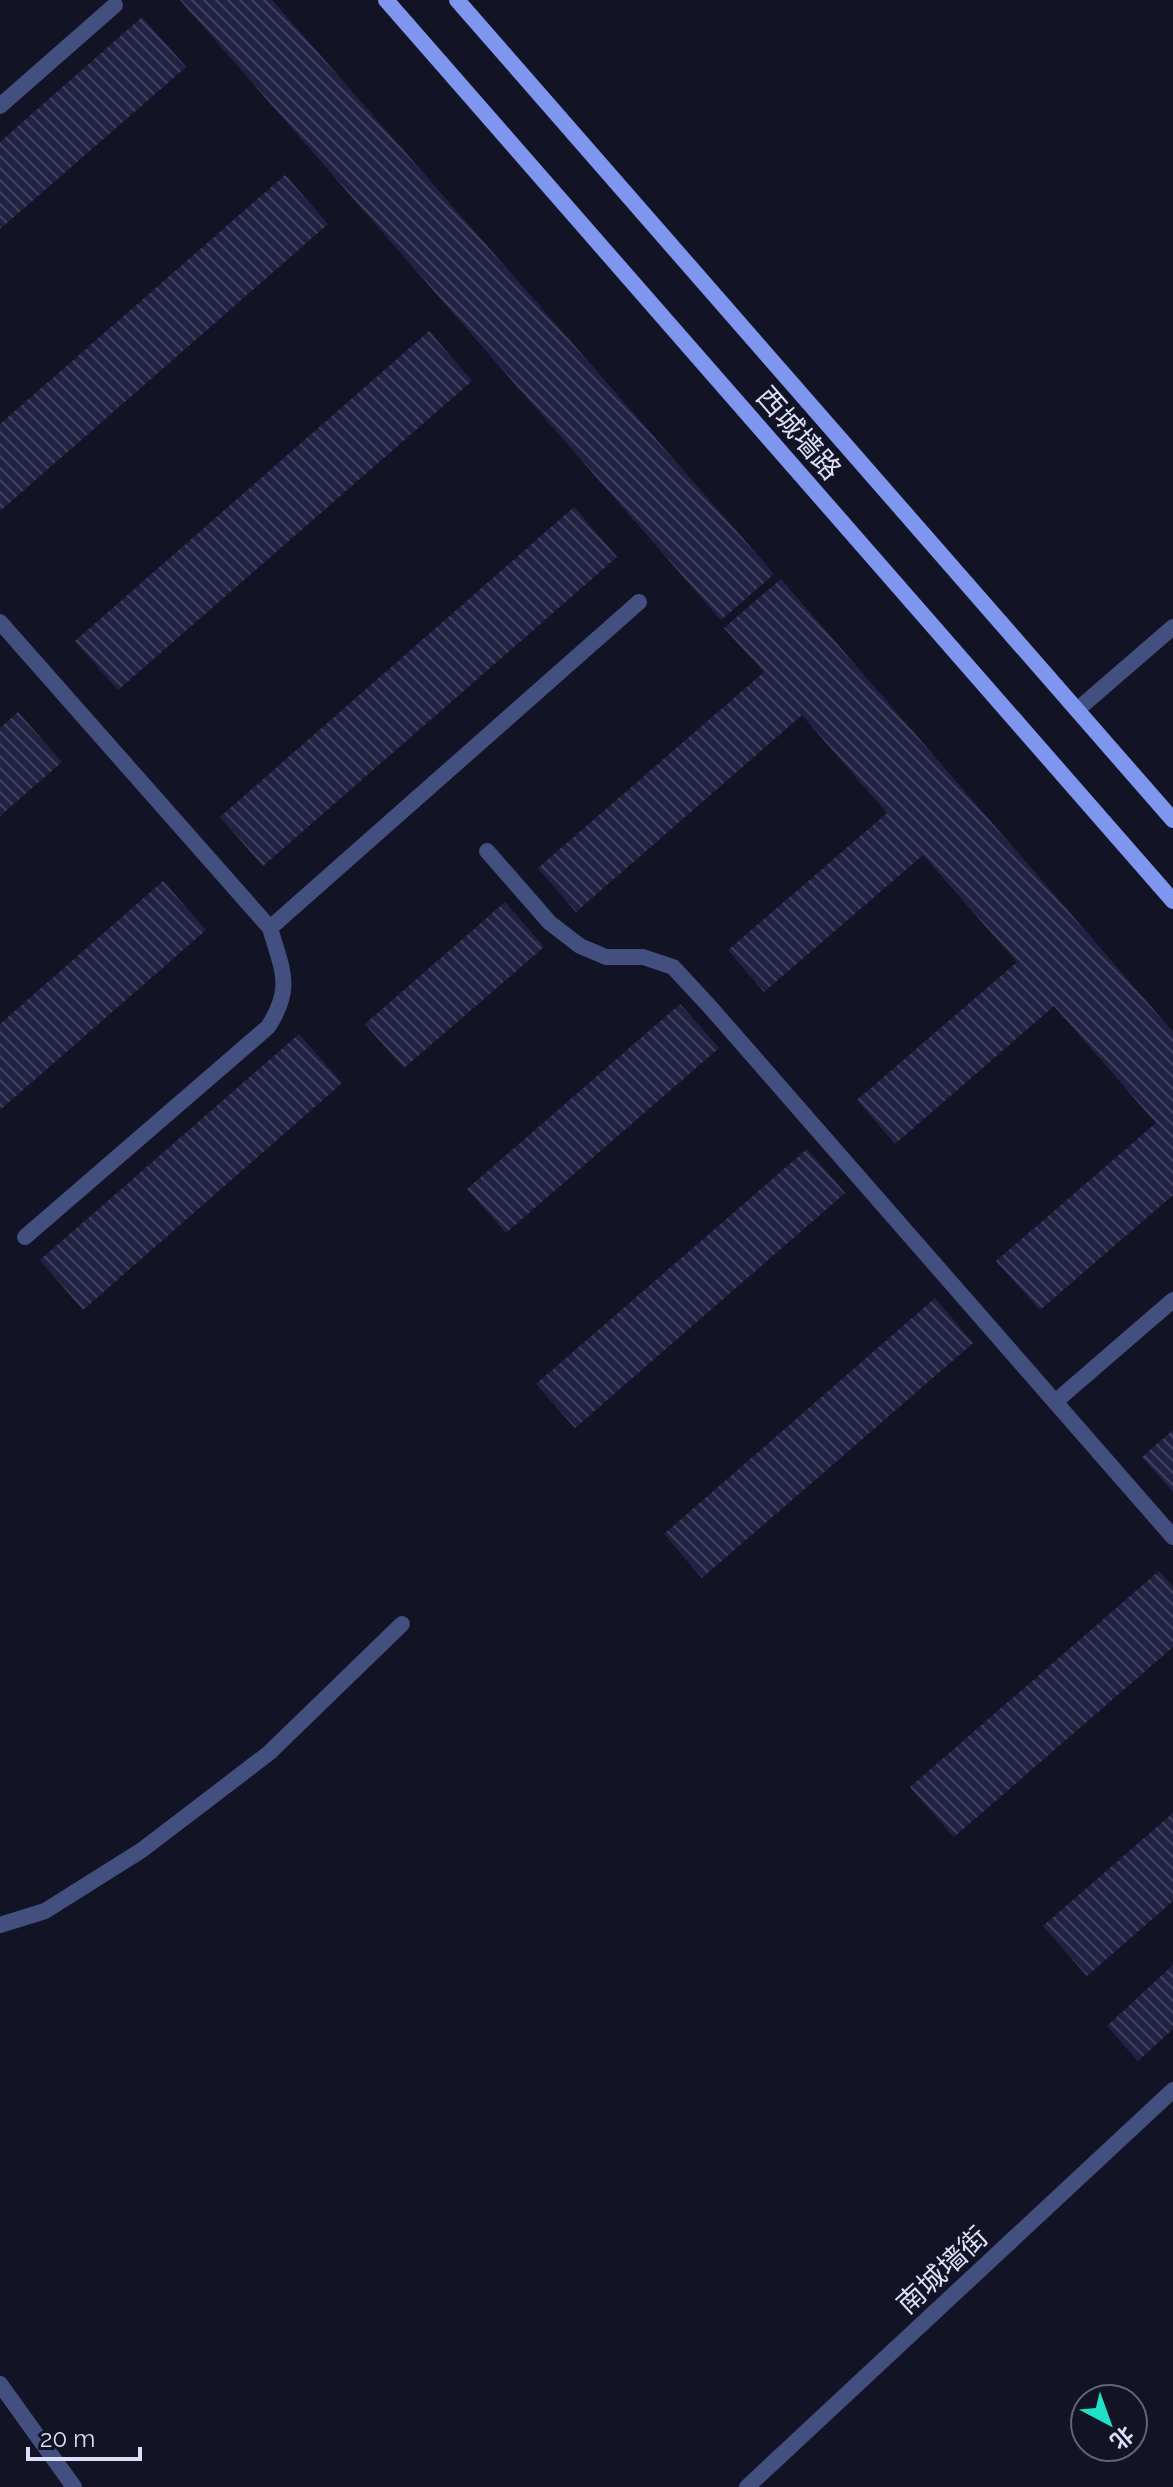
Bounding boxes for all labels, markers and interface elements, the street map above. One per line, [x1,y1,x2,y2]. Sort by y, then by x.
street label: 西城墙路 [749,380,848,486]
street label: 南城墙街 [890,2220,995,2321]
north arrow [1069,2383,1149,2463]
scale bar [28,2411,140,2461]
text: 北 [1105,2421,1139,2455]
text: 20 m [40,2424,95,2453]

